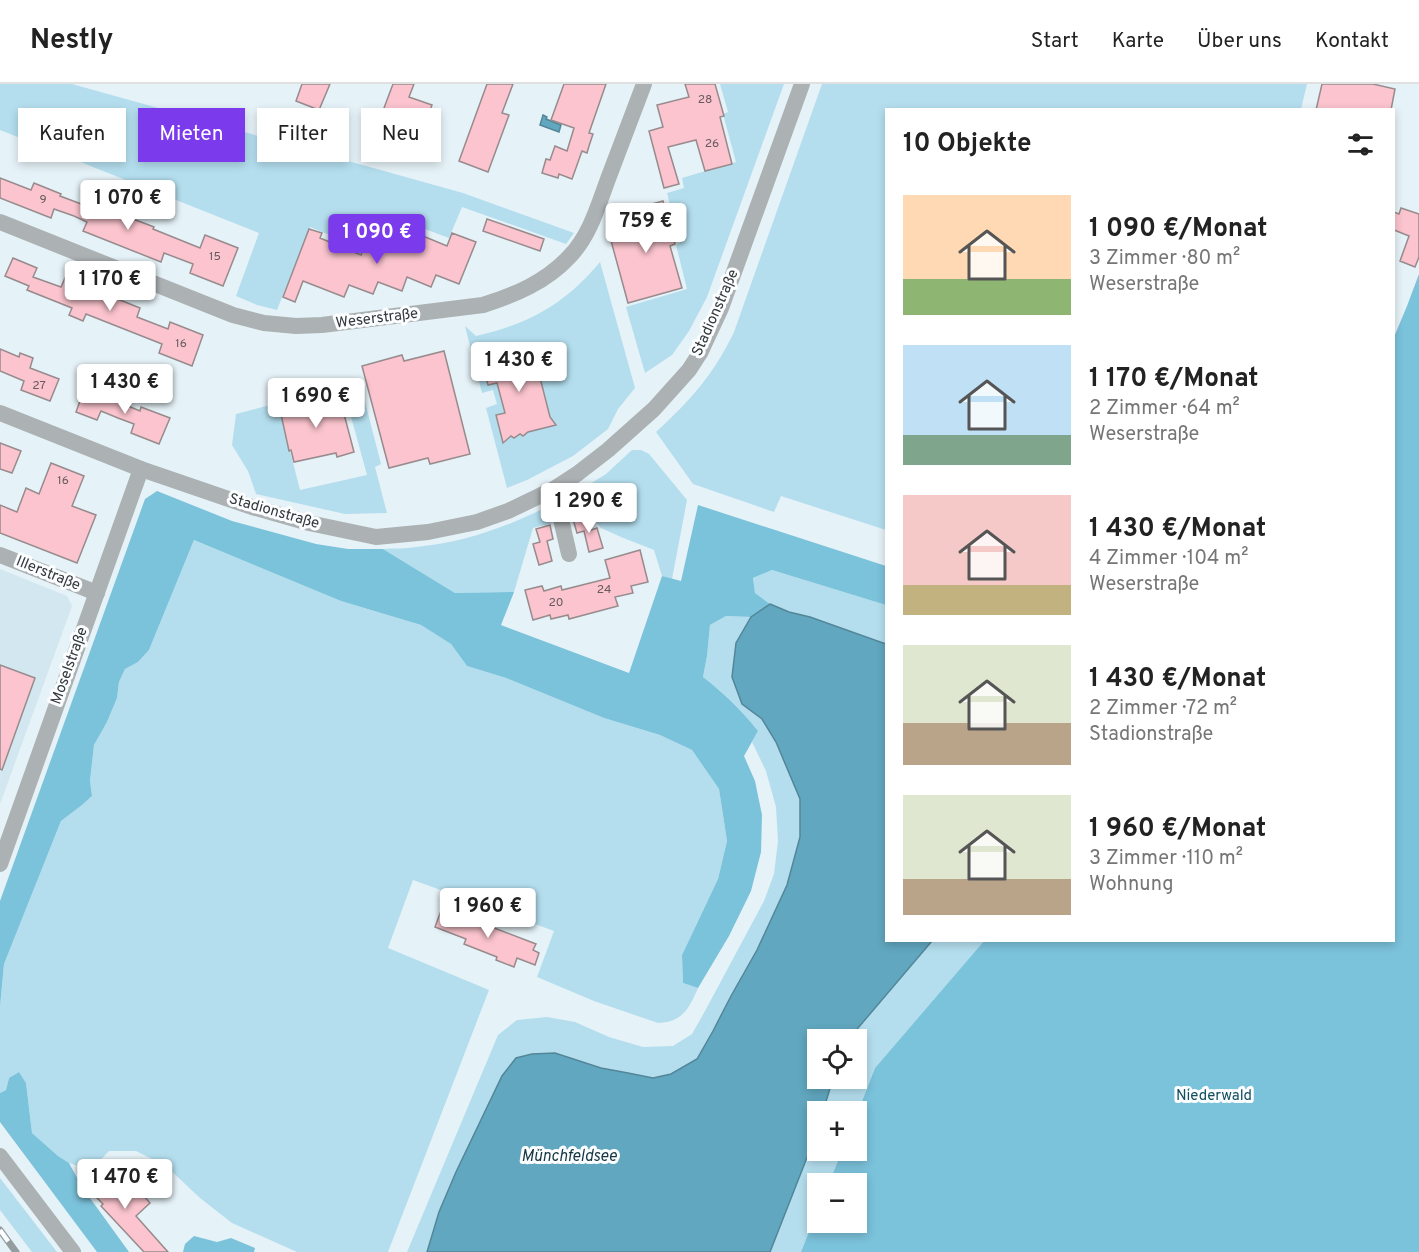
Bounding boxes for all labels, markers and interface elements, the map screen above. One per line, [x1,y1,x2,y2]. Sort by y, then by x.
text: Nestly [30,23,113,59]
text: Start [1031,28,1079,55]
text: Karte [1112,28,1164,55]
text: Über uns [1197,28,1282,55]
text: Kontakt [1315,28,1389,55]
house number: 28 [698,92,712,108]
chip: Kaufen [18,108,126,162]
chip: Mieten [138,108,245,162]
chip: Filter [257,108,349,162]
chip: Neu [361,108,441,162]
text: 10 Objekte [903,128,1032,161]
icon: filters [1344,128,1377,161]
house number: 26 [705,136,719,152]
pin: 1 070 € [73,180,183,231]
text: 1 070 € [94,186,162,212]
house number: 9 [39,192,47,208]
pin: 759 € [604,203,688,254]
text: 759 € [620,209,672,235]
text: 1 090 €/Monat [1089,213,1267,246]
pin: 1 090 € [322,214,432,265]
icon: home [951,219,1023,291]
text: 1 090 € [342,220,412,246]
text: 3 Zimmer · 80 m² [1089,246,1240,272]
house number: 15 [209,249,221,265]
pin: 1 170 € [55,261,165,312]
text: 1 170 € [79,267,141,293]
street label: Stadionstraße [688,267,744,359]
text: Weserstraße [1089,272,1199,298]
street label: Weserstraße [335,305,419,333]
house number: 16 [175,336,187,352]
pin: 1 430 € [464,342,574,393]
text: 1 430 € [485,348,553,374]
text: 1 170 €/Monat [1089,363,1259,396]
pin: 1 430 € [70,364,180,415]
icon: home [951,369,1023,441]
text: 1 430 € [91,370,159,396]
house number: 27 [32,378,46,394]
pin: 1 690 € [261,378,371,429]
text: 1 690 € [282,384,350,410]
text: 2 Zimmer · 64 m² [1089,396,1240,422]
text: Weserstraße [1089,422,1199,448]
house number: 16 [57,473,69,489]
pin: 1 290 € [534,483,644,534]
text: 1 290 € [555,489,623,515]
street label: Stadionstraße [227,490,321,534]
text: 1 430 €/Monat [1089,513,1266,546]
icon: home [951,519,1023,591]
text: 4 Zimmer · 104 m² [1089,546,1248,572]
street label: Illerstraße [13,553,83,595]
text: Weserstraße [1089,572,1199,598]
house number: 24 [597,582,611,598]
house number: 20 [548,595,564,611]
street label: Moselstraße [47,625,93,707]
text: 1 430 €/Monat [1089,663,1266,696]
icon: home [951,669,1023,741]
text: 2 Zimmer · 72 m² [1089,696,1237,722]
text: Stadionstraße [1089,722,1213,748]
text: 1 960 €/Monat [1089,813,1266,846]
icon: home [951,819,1023,891]
text: 3 Zimmer · 110 m² [1089,846,1243,872]
text: Wohnung [1089,872,1174,898]
pin: 1 960 € [433,888,543,939]
text: 1 960 € [454,894,522,920]
map controls [807,1029,867,1233]
button: locate [807,1029,867,1089]
park label: Niederwald [1176,1087,1252,1106]
button: + [807,1101,867,1161]
water label: Münchfeldsee [521,1147,618,1167]
pin: 1 470 € [70,1159,180,1210]
text: 1 470 € [91,1165,159,1191]
button: − [807,1173,867,1233]

